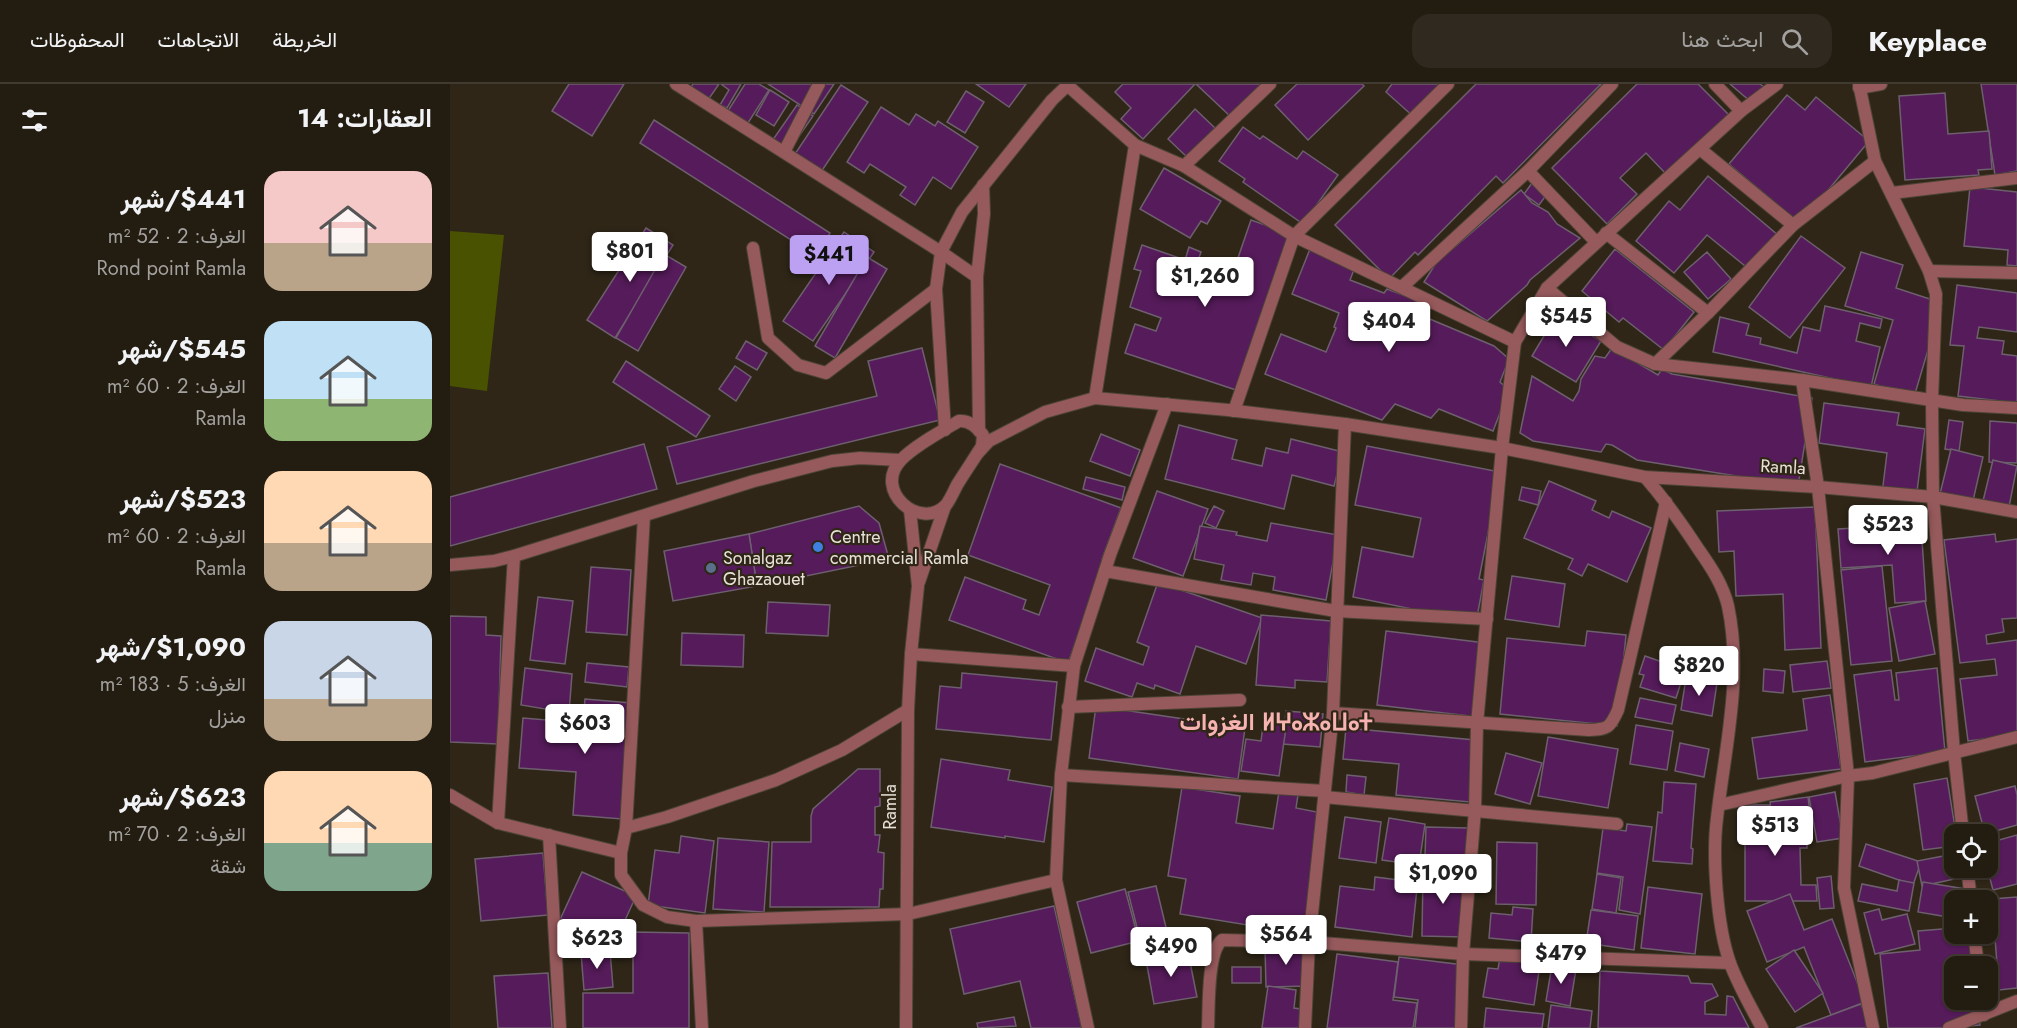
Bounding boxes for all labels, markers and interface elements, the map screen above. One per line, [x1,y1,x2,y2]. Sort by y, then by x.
search box [1412,14,1832,68]
text: Keyplace [1868,21,1987,62]
text: ابحث هنا [1681,23,1763,55]
text: المحفوظات [30,25,125,55]
text: الاتجاهات [158,25,239,55]
text: الخريطة [272,25,337,55]
icon: search [1778,25,1811,58]
text: العقارات: 14 [297,99,432,137]
icon: filters [18,104,51,137]
text: $441/شهر [120,180,246,218]
icon: home [312,195,384,267]
text: الغرف: 2 · 52 m² [108,222,246,251]
pin: $801 [594,232,666,283]
pin: $441 [793,235,865,286]
text: $801 [606,237,654,266]
text: $441 [804,240,854,269]
text: Rond point Ramla [97,254,246,283]
pin: $1,260 [1156,257,1254,308]
text: $1,260 [1171,262,1239,291]
pin: $545 [1530,297,1602,348]
pin: $404 [1353,302,1425,353]
text: $545 [1540,302,1592,331]
text: $404 [1362,307,1416,336]
text: $545/شهر [118,330,246,368]
icon: home [312,345,384,417]
text: الغرف: 2 · 60 m² [107,372,246,401]
text: Ramla [195,404,246,433]
street label: Ramla [1760,453,1806,481]
text: $523/شهر [120,480,246,518]
icon: home [312,495,384,567]
pin: $523 [1852,505,1924,556]
text: $523 [1863,510,1913,539]
text: الغرف: 2 · 60 m² [107,522,246,551]
place label: Centre commercial Ramla [830,524,969,571]
marker: Centre commercial Ramla [811,540,825,554]
place label: Sonalgaz Ghazaouet [723,545,806,592]
text: Ramla [195,554,246,583]
marker: Sonalgaz Ghazaouet [704,561,718,575]
text: $1,090/شهر [97,628,246,666]
icon: home [312,645,384,717]
pin: $820 [1663,646,1735,697]
text: $820 [1673,651,1725,680]
text: الغرف: 5 · 183 m² [100,670,246,699]
text: منزل [209,702,246,731]
pin: $603 [549,704,621,755]
district label: الغزوات ⵍⵖⴰⵣⴰⵡⴰⵜ [1180,704,1373,739]
text: $603 [559,709,611,738]
text: $623/شهر [119,778,246,816]
street label: Ramla [877,784,903,830]
icon: home [312,795,384,867]
pin: $513 [1739,806,1811,857]
text: $513 [1751,811,1799,840]
text: الغرف: 2 · 70 m² [108,820,246,849]
map controls [1944,824,1998,1010]
button: locate [1944,824,1998,878]
text: شقة [210,852,246,881]
pin: $1,090 [1394,854,1492,905]
text: $1,090 [1409,859,1477,888]
button: + [1944,890,1998,944]
pin: $564 [1250,915,1322,966]
pin: $623 [561,919,633,970]
text: $564 [1260,920,1312,949]
text: $623 [571,924,623,953]
pin: $490 [1135,927,1207,978]
text: $490 [1144,932,1198,961]
pin: $479 [1525,934,1597,985]
text: $479 [1535,939,1587,968]
button: − [1944,956,1998,1010]

